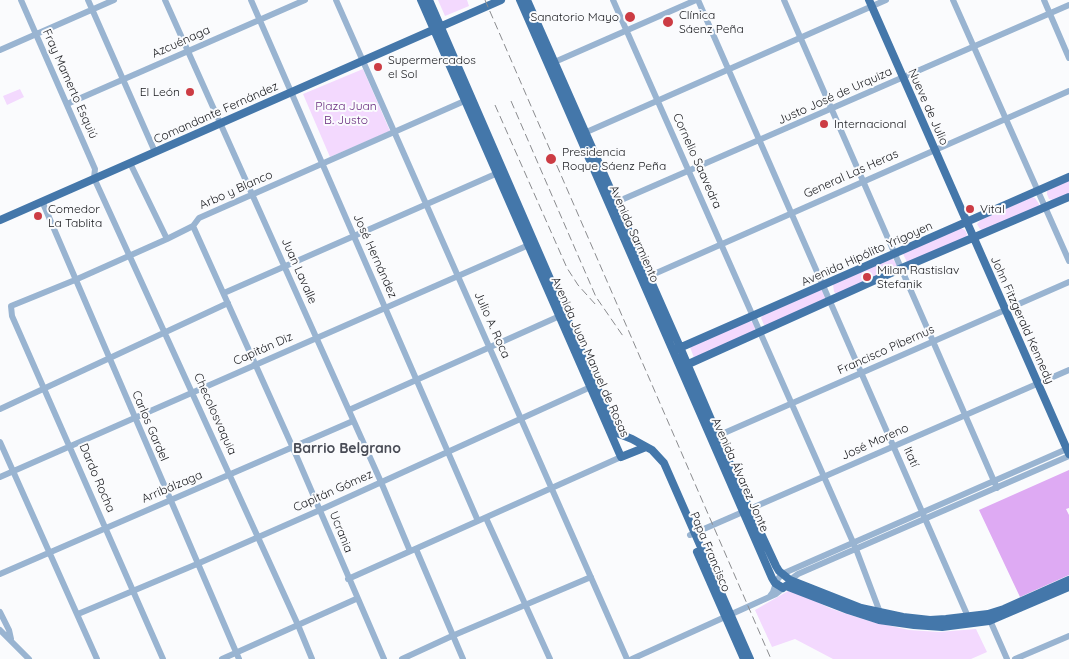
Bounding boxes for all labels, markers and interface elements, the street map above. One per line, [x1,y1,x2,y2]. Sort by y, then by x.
place label: Clínica Sáenz Peña [679,8,744,36]
place label: Sanatorio Mayo [531,10,619,24]
marker: Sanatorio Mayo [623,10,637,24]
marker: Clínica Sáenz Peña [661,15,675,29]
street label: Azcuénaga [150,23,212,61]
street label: Fray Mamerto Esquiú [39,27,101,141]
place label: Supermercados el Sol [388,53,476,81]
marker: Supermercados el Sol [372,61,384,73]
street label: Justo José de Urquiza [776,64,894,128]
street label: Nueve de Julio [905,67,951,147]
street label: Comandante Fernández [152,79,280,147]
place label: El León [140,85,180,99]
marker: El León [184,86,196,98]
park label: Plaza Juan B. Justo [315,99,377,127]
street label: Cornelio Saavedra [670,111,724,211]
place label: Internacional [834,117,907,131]
marker: Internacional [818,118,830,130]
place label: Presidencia Roque Sáenz Peña [562,145,666,173]
street label: General Las Heras [801,147,901,201]
marker: Presidencia Roque Sáenz Peña [544,152,558,166]
street label: Arbo y Blanco [197,167,275,213]
street label: Avenida Sarmiento [606,183,662,285]
place label: Comedor La Tablita [48,202,102,230]
place label: Vital [980,202,1005,216]
marker: Vital [964,203,976,215]
marker: Comedor La Tablita [32,210,44,222]
street label: José Hernández [350,212,400,300]
street label: Avenida Hipólito Yrigoyen [799,219,935,289]
street label: Juan Lavalle [278,236,320,306]
street label: John Fitzgerald Kennedy [987,254,1057,386]
place label: Milan Rastislav Stefanik [877,263,959,291]
marker: Milan Rastislav Stefanik [861,271,873,283]
street label: Avenida Juan Manuel de Rosas [548,275,632,439]
street label: Julio A. Roca [471,289,513,361]
street label: Francisco Pibernus [835,322,937,378]
street label: Capitán Diz [231,330,295,368]
street label: Checolosvaquia [191,371,239,457]
street label: Carlos Gardel [129,388,171,464]
street label: Avenida Álvarez Jonte [708,416,772,534]
street label: José Moreno [839,421,911,463]
street label: Dardo Rocha [76,441,118,515]
district label: Barrio Belgrano [293,441,401,457]
street label: Itatí [900,444,922,470]
street label: Capitán Gómez [291,467,375,515]
street label: Arribálzaga [139,468,205,506]
street label: Ucrania [326,509,356,555]
street label: Papa Francisco [687,510,733,594]

